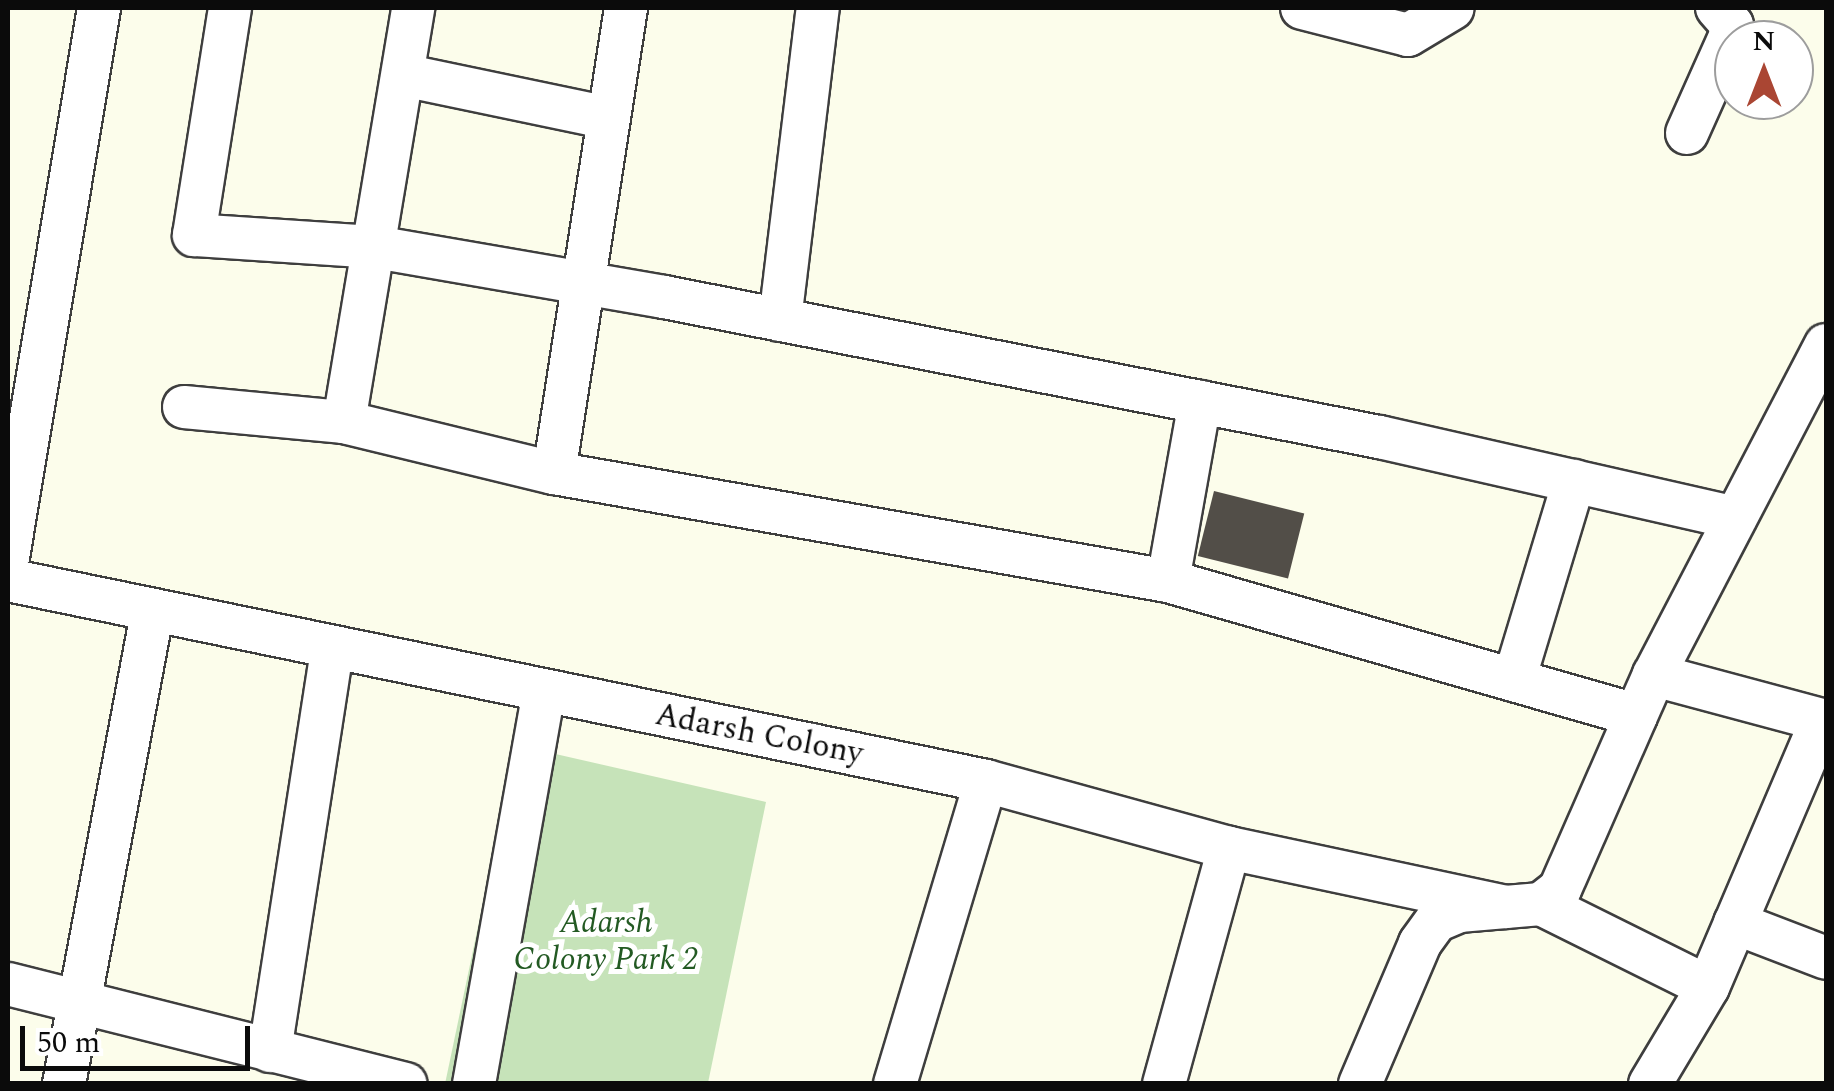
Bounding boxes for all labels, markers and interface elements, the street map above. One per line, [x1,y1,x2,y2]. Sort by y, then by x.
north arrow [1714,20,1814,120]
text: N [1753,20,1775,63]
street label: Adarsh Colony [652,696,866,774]
park label: Adarsh Colony Park 2 [514,905,698,980]
scale bar [25,1006,255,1068]
text: 50 m [37,1020,100,1066]

